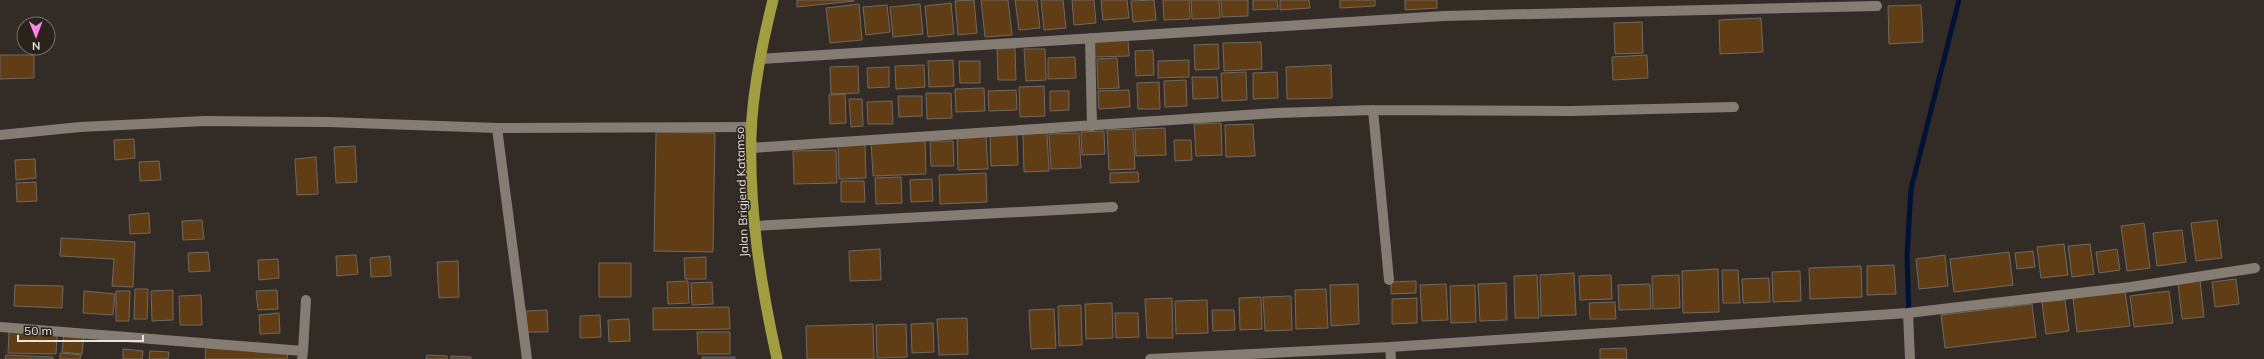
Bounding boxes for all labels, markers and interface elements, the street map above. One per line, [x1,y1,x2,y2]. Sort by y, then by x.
north arrow [16,16,56,56]
text: N [32,39,40,53]
street label: Jalan Brigjend Katamso [732,127,751,257]
scale bar [18,317,143,343]
text: 50 m [24,323,52,338]

